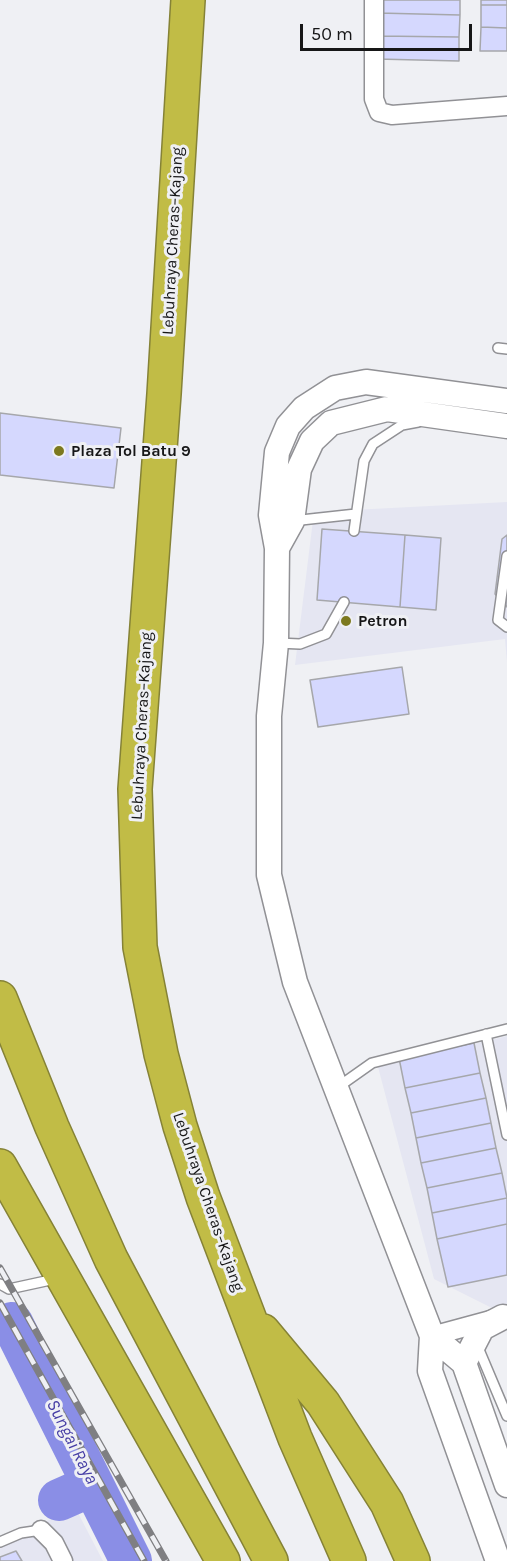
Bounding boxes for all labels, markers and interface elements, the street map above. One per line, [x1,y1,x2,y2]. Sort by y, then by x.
scale bar [303,12,476,50]
text: 50 m [311,23,353,45]
street label: Lebuhraya Cheras–Kajang [158,146,188,336]
place label: Plaza Tol Batu 9 [71,441,191,461]
marker: Plaza Tol Batu 9 [52,444,66,458]
place label: Petron [358,611,407,631]
marker: Petron [339,614,353,628]
street label: Lebuhraya Cheras–Kajang [127,631,157,821]
street label: Lebuhraya Cheras–Kajang [168,1110,248,1294]
water label: Sungai Raya [41,1396,103,1488]

